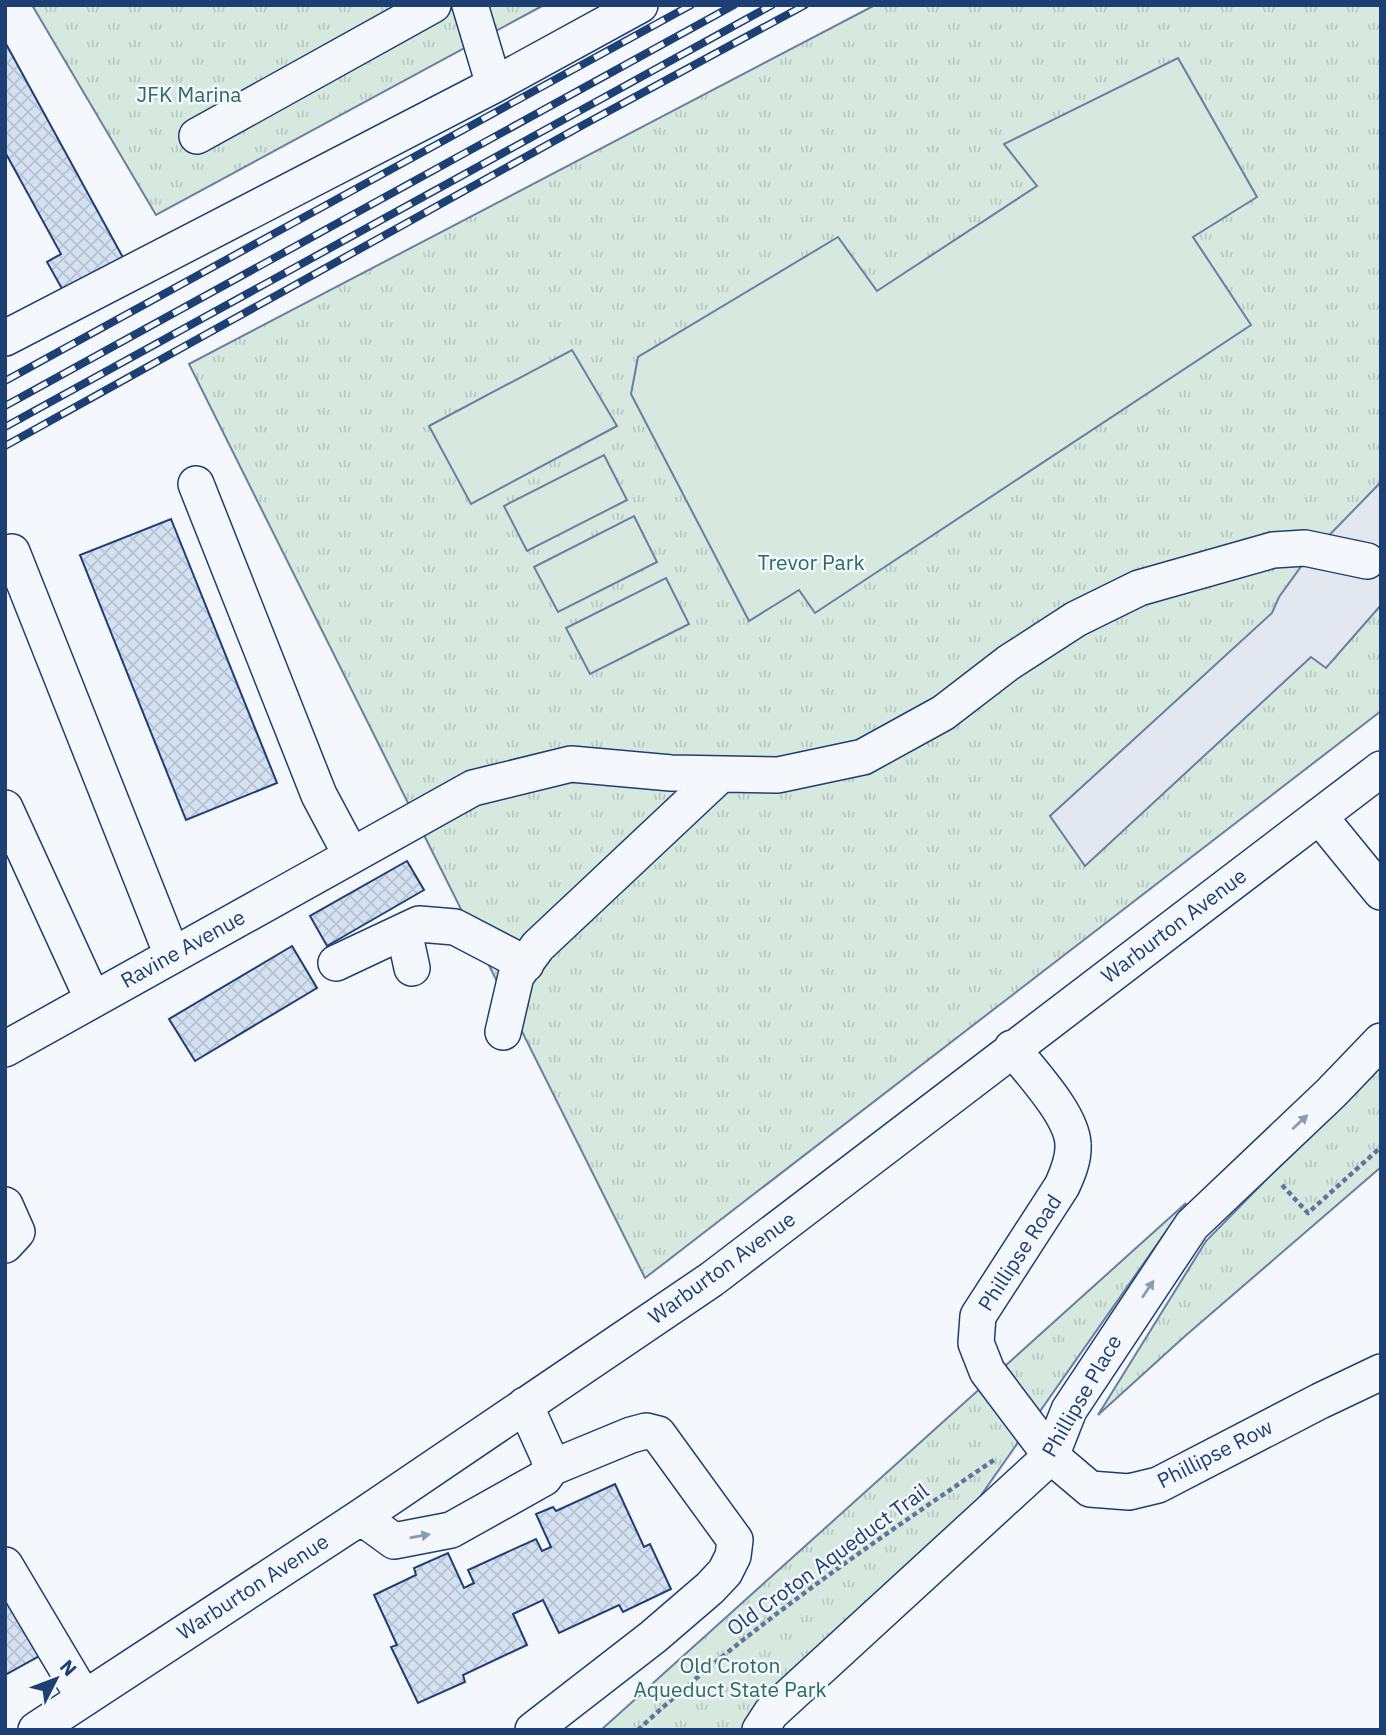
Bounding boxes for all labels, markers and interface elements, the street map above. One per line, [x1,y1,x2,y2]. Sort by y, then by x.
park label: JFK Marina [136,80,242,108]
park label: Trevor Park [757,548,865,576]
street label: Warburton Avenue [1095,861,1252,989]
street label: Ravine Avenue [115,902,250,994]
one-way arrow [1291,1115,1308,1131]
street label: Phillipse Road [971,1189,1067,1316]
street label: Warburton Avenue [642,1204,801,1330]
one-way arrow [1141,1279,1154,1299]
street label: Phillipse Place [1035,1329,1128,1462]
street label: Phillipse Row [1152,1412,1277,1494]
street label: Old Croton Aqueduct Trail [721,1476,934,1642]
street label: Warburton Avenue [171,1527,334,1646]
one-way arrow [410,1530,432,1541]
north arrow [21,1644,91,1714]
park label: Old Croton Aqueduct State Park [633,1651,827,1703]
text: N [55,1654,82,1681]

